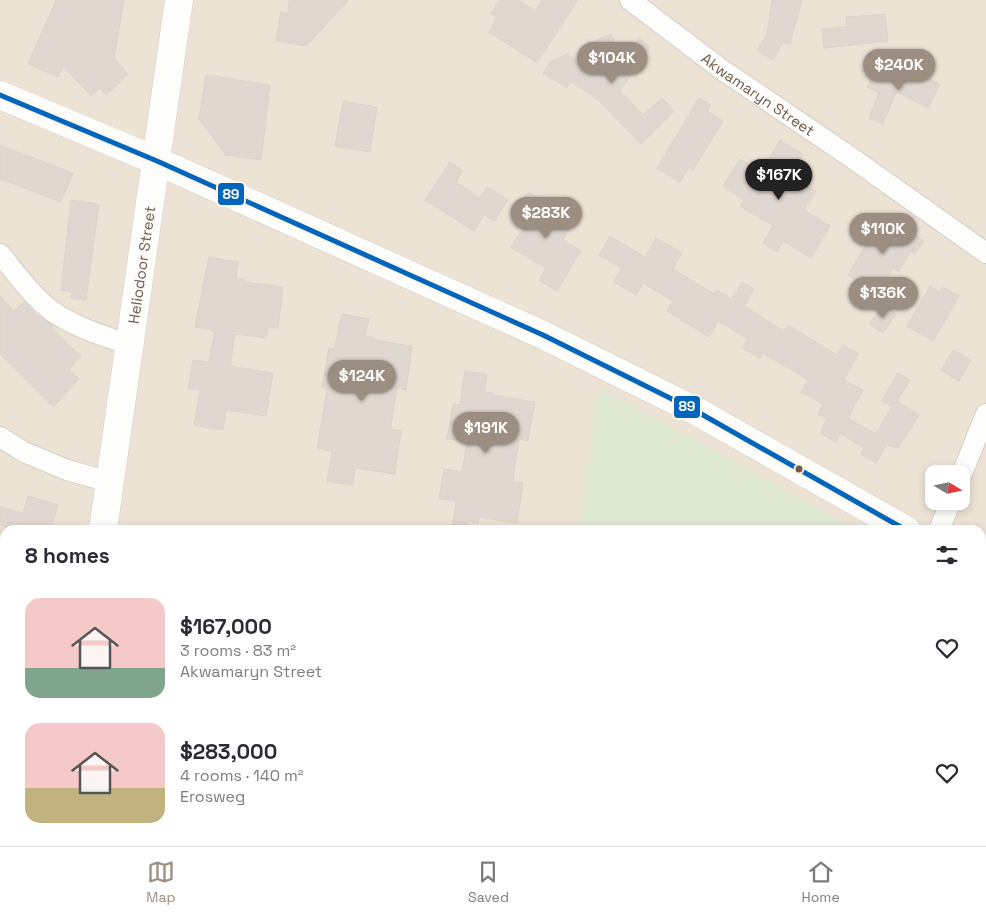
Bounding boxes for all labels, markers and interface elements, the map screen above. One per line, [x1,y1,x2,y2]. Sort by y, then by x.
pin: $104K [577,42,647,84]
text: $104K [588,47,636,68]
street label: Akwamaryn Street [698,48,819,140]
pin: $240K [864,48,934,91]
text: $240K [874,54,924,75]
pin: $167K [744,158,814,201]
text: $167K [756,164,802,185]
line badge: 89 [217,182,245,206]
text: 89 [222,185,240,203]
pin: $283K [511,196,581,239]
text: $283K [522,202,570,223]
street label: Heliodoor Street [123,204,159,325]
pin: $110K [848,212,918,255]
text: $110K [861,218,905,239]
pin: $136K [848,276,918,319]
text: $136K [860,282,906,303]
pin: $124K [327,360,397,402]
text: $124K [339,365,385,386]
line badge: 89 [673,395,701,419]
text: 89 [678,397,696,415]
pin: $191K [451,412,521,454]
text: $191K [464,417,508,438]
unlabelled marker [794,464,804,474]
north arrow [925,465,970,510]
map controls [925,465,970,510]
icon: filters [933,541,961,569]
text: 8 homes [25,542,110,569]
text: $167,000 [180,613,272,640]
icon: home [65,618,125,678]
icon: heart [933,634,961,662]
text: 3 rooms · 83 m² [180,640,296,661]
text: Akwamaryn Street [180,661,322,682]
text: $283,000 [180,738,277,765]
icon: home [65,743,125,803]
icon: heart [933,759,961,787]
text: 4 rooms · 140 m² [180,765,304,786]
text: Erosweg [180,786,245,807]
tab: Map [146,858,175,906]
tab: Saved [468,858,509,906]
tab: Home [802,858,840,906]

